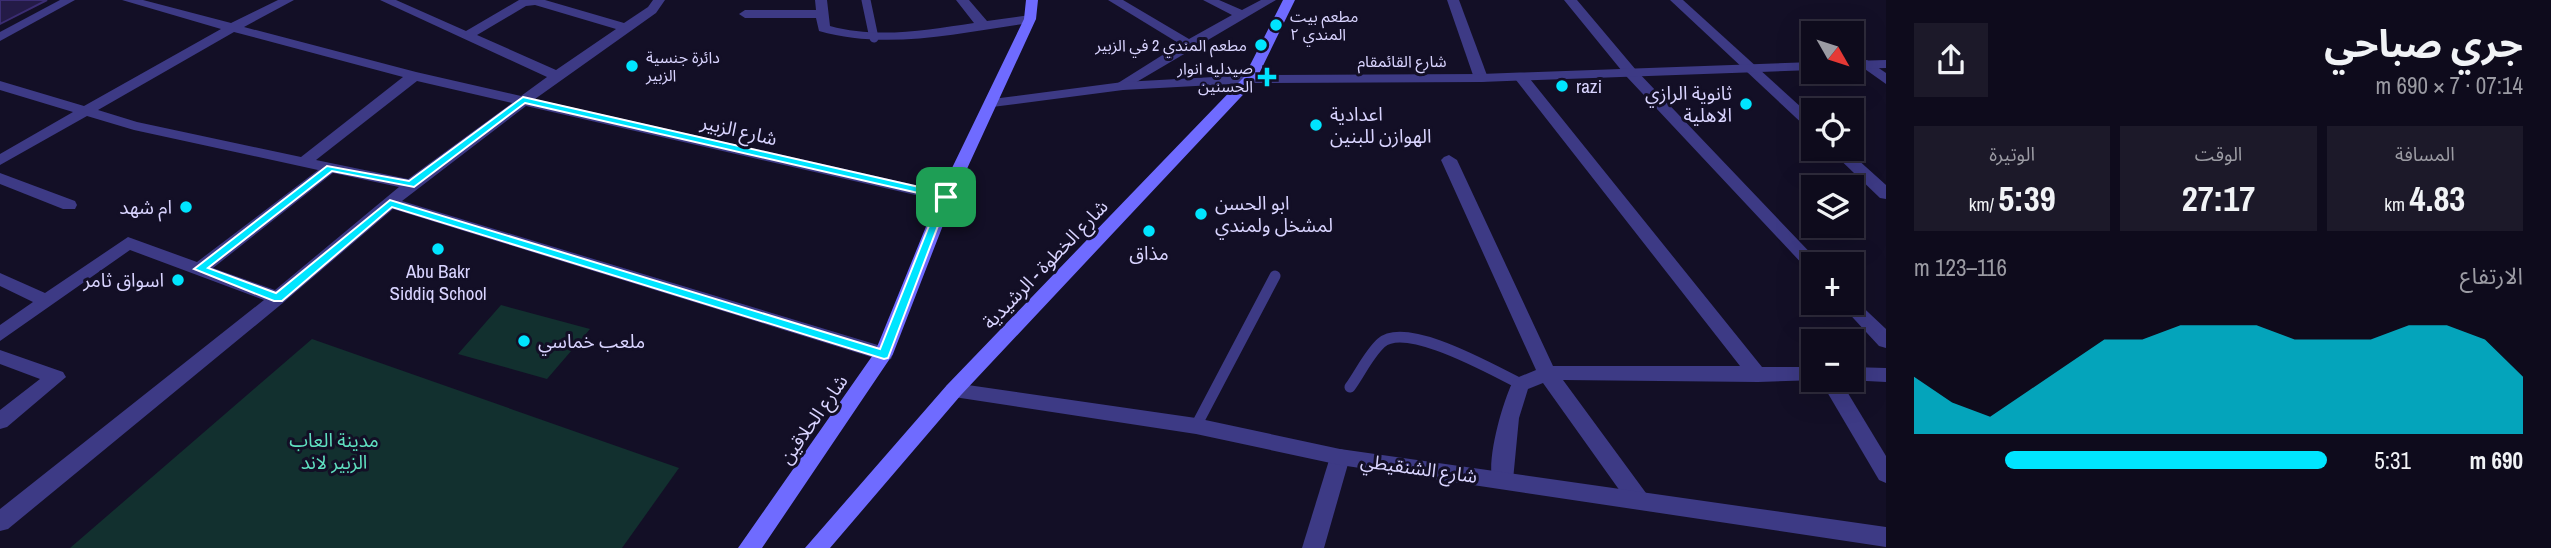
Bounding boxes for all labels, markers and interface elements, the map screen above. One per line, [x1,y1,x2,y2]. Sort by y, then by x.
place label: مطعم بيت المندي ٢ [1290,5,1359,47]
marker: مطعم بيت المندي ٢ [1268,17,1284,33]
text: جري صباحي [2324,18,2523,69]
north arrow [1801,21,1864,84]
map controls [1801,21,1864,392]
button: share [1914,23,1988,97]
place label: مطعم المندي 2 في الزبير [1094,34,1247,58]
marker: مطعم المندي 2 في الزبير [1253,37,1269,53]
place label: دائرة جنسية الزبير [645,46,720,86]
street label: شارع القائمقام [1357,50,1447,74]
place label: صيدليه انوار الحسنين [1176,57,1253,97]
marker: دائرة جنسية الزبير [624,58,640,74]
marker: صيدليه انوار الحسنين [1259,69,1275,85]
text: 07:14 · 7 × 690 m [2376,70,2523,101]
place label: razi [1576,73,1602,99]
marker: razi [1554,78,1570,94]
place label: ثانوية الرازي الاهلية [1645,80,1732,128]
marker: ثانوية الرازي الاهلية [1738,96,1754,112]
button: locate [1801,98,1864,161]
place label: اعدادية الهوازن للبنين [1330,101,1432,149]
street label: شارع الزبير [697,108,780,152]
marker: اعدادية الهوازن للبنين [1308,117,1324,133]
text: الوتيرة [1989,141,2035,167]
text: الوقت [2195,141,2242,167]
text: المسافة [2395,141,2455,167]
pin [916,167,976,227]
button: layers [1801,175,1864,238]
text: 5:39 [1998,175,2056,222]
text: 27:17 [2182,175,2255,222]
text: 4.83 [2409,175,2465,222]
icon: arrive [927,178,965,216]
place label: ابو الحسن لمشخل ولمندي [1215,190,1333,240]
text: /km [1969,191,1998,217]
text: km [2384,191,2409,217]
place label: ام شهد [119,194,172,222]
street label: شارع الخطوة - الرشيدية [976,194,1114,335]
marker: ام شهد [178,199,194,215]
marker: ابو الحسن لمشخل ولمندي [1193,206,1209,222]
marker: مذاق [1141,223,1157,239]
place label: مذاق [1129,240,1169,266]
marker: Abu Bakr Siddiq School [430,241,446,257]
button: + [1801,252,1864,315]
text: 116–123 m [1914,252,2007,283]
place label: Abu Bakr Siddiq School [389,258,487,306]
text: الارتفاع [2460,260,2523,291]
place label: اسواق ثامر [82,267,164,293]
marker: اسواق ثامر [170,272,186,288]
place label: ملعب خماسي [538,328,645,356]
button: − [1801,329,1864,392]
marker: ملعب خماسي [516,333,532,349]
street label: شارع الحلاقين [773,369,854,470]
park label: مدينة العاب الزبير لاند [289,427,379,475]
text: 5:31 [2374,445,2411,476]
text: 690 m [2470,445,2523,476]
street label: شارع الشنقيطي [1359,447,1479,491]

